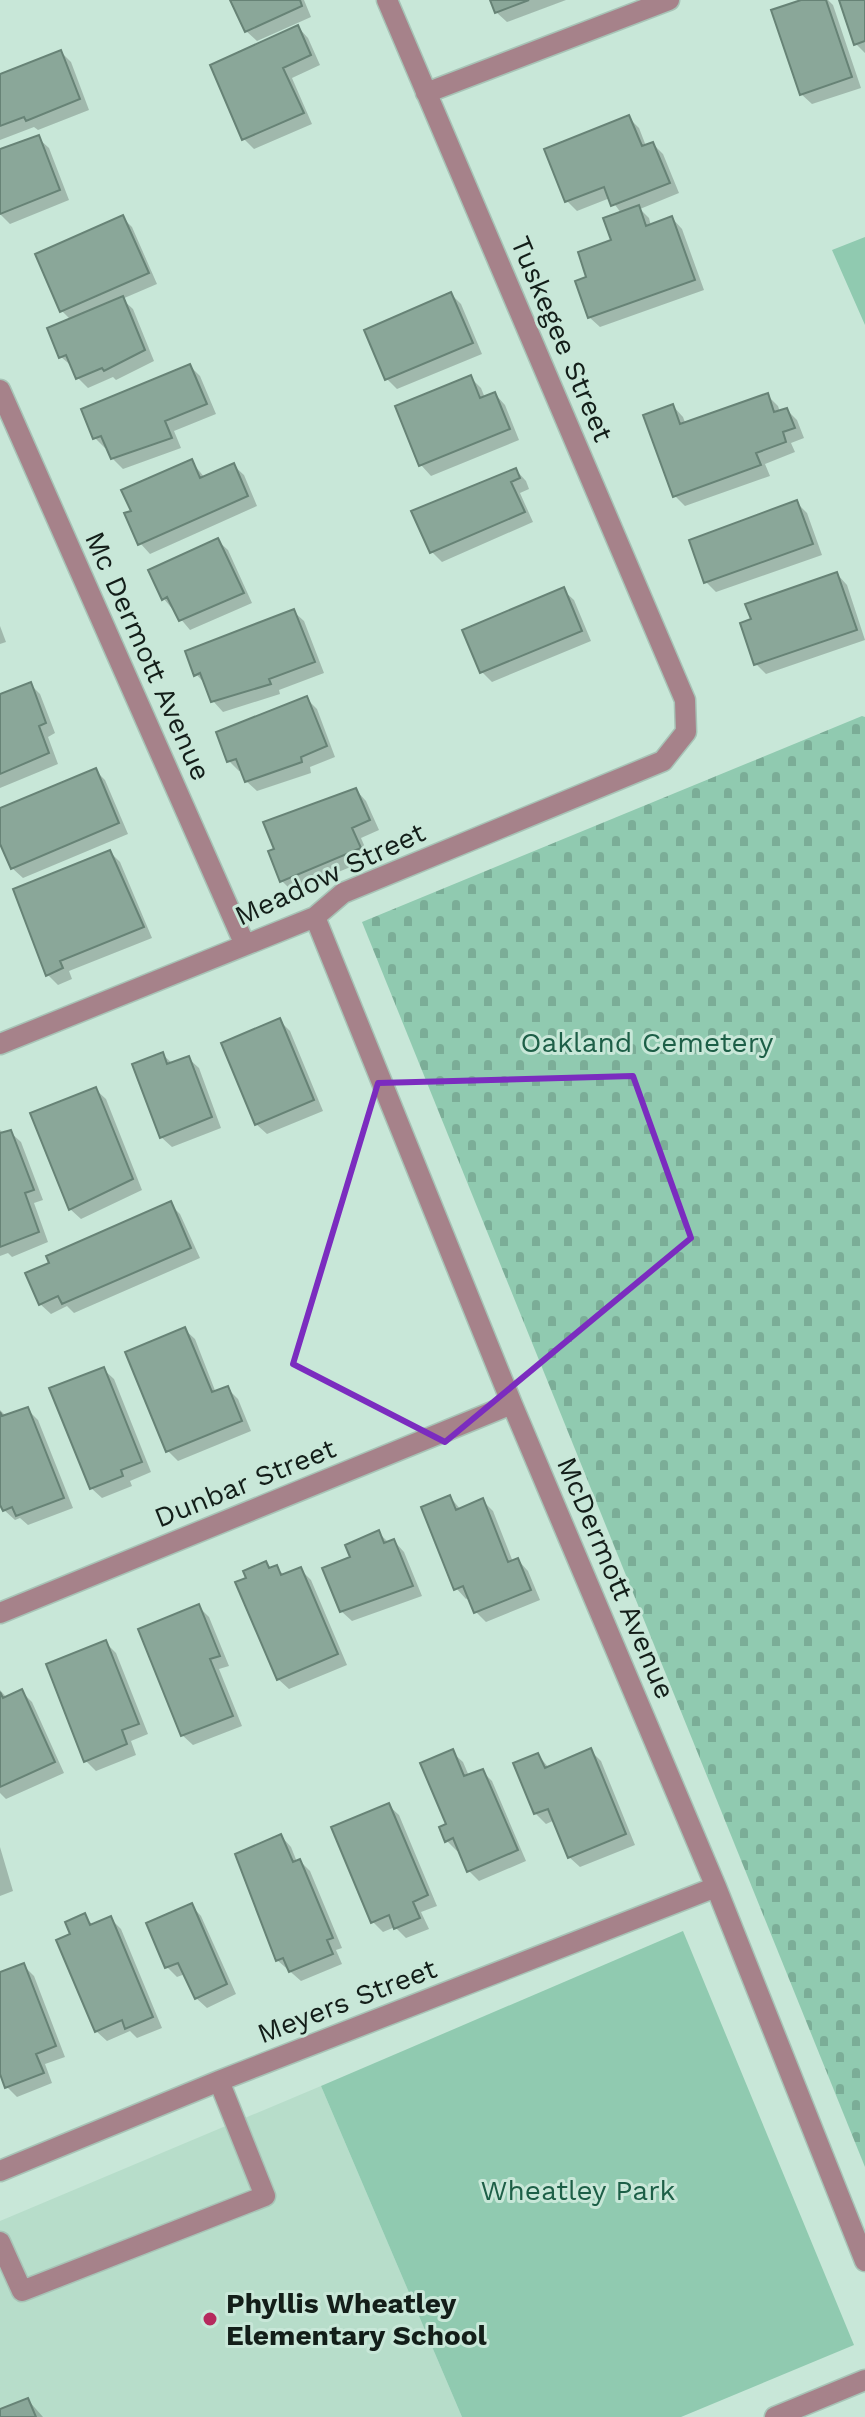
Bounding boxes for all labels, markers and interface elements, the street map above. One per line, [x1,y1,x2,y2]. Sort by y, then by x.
street label: Tuskegee Street [504,231,620,447]
street label: Mc Dermott Avenue [78,526,218,786]
street label: Meadow Street [230,815,431,933]
park label: Oakland Cemetery [520,1026,774,1059]
street label: Dunbar Street [149,1431,341,1534]
street label: McDermott Avenue [550,1452,682,1704]
street label: Meyers Street [253,1952,441,2050]
park label: Wheatley Park [481,2174,676,2207]
place label: Phyllis Wheatley Elementary School [226,2287,488,2352]
marker: Phyllis Wheatley Elementary School [201,2310,219,2328]

